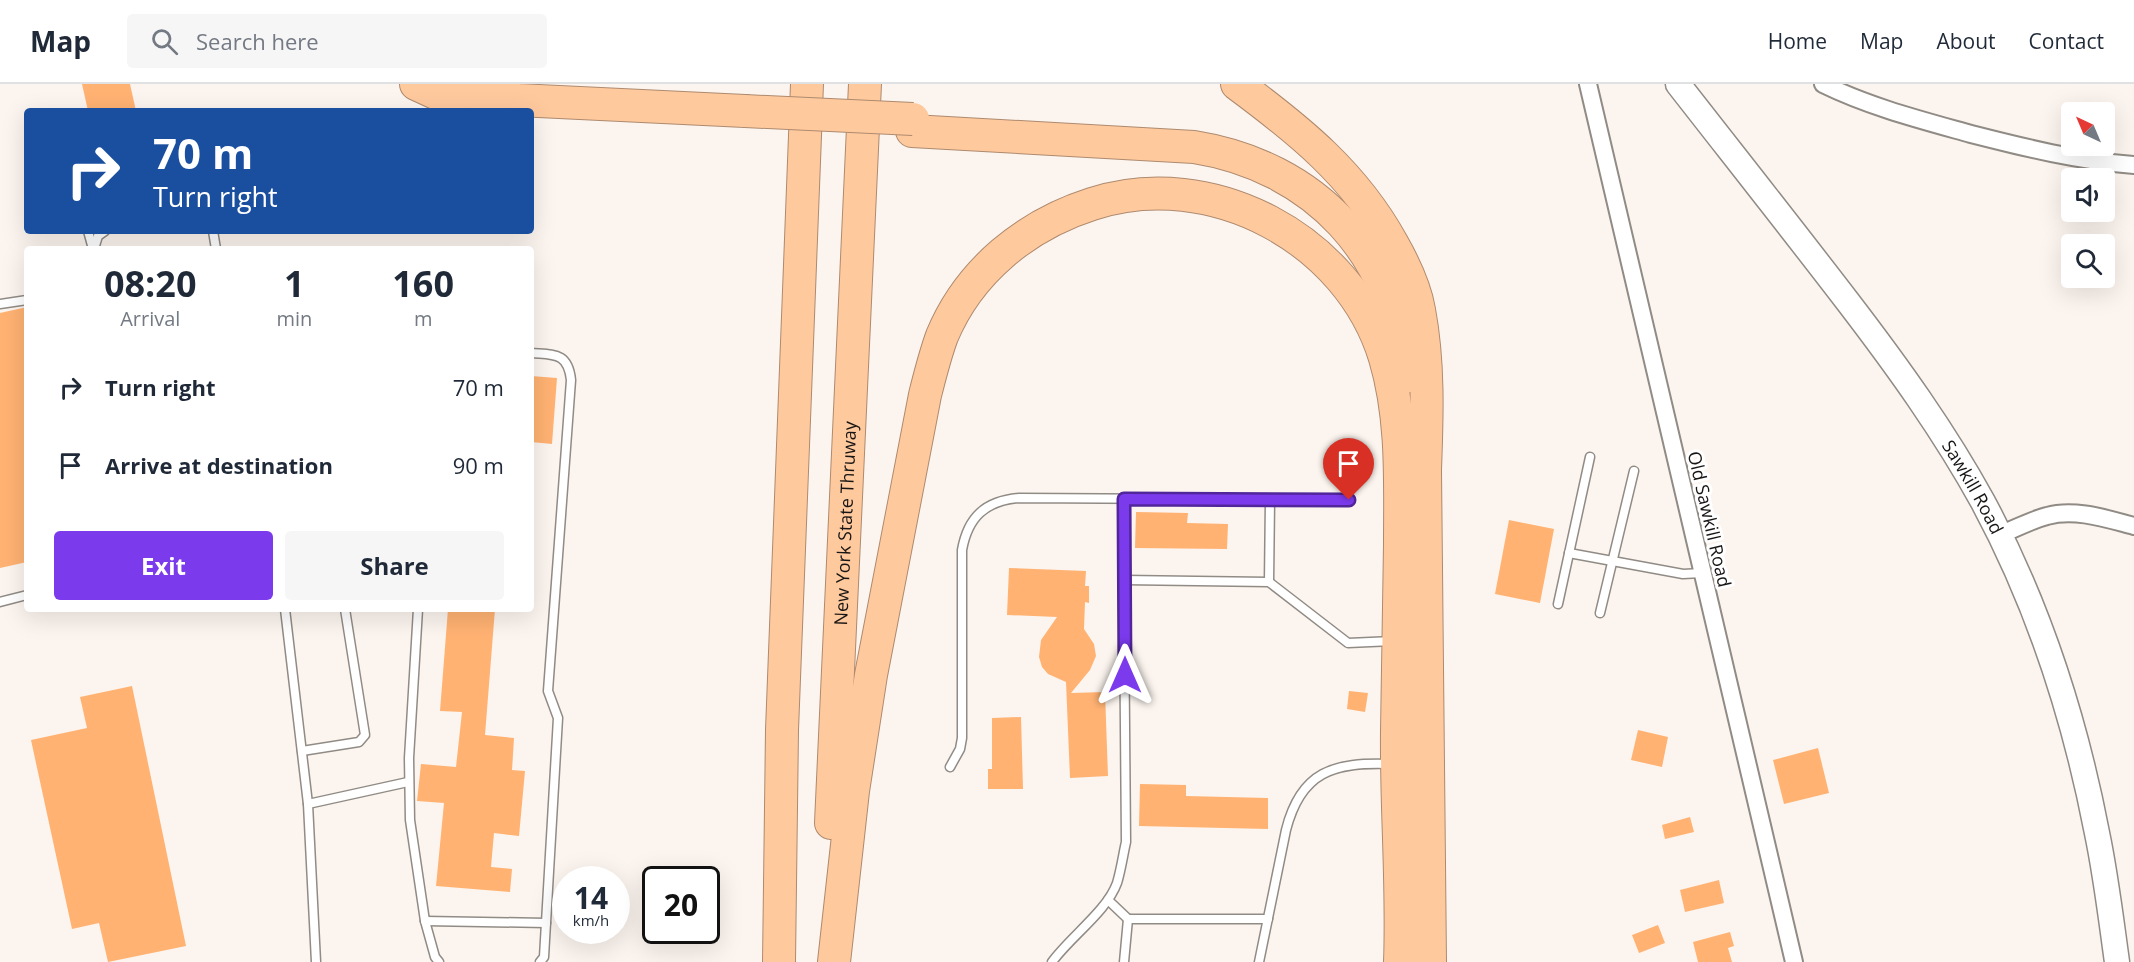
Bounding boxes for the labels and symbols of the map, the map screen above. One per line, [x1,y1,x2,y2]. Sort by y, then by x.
north arrow [2061,102,2115,156]
street label: New York State Thruway [828,420,862,626]
street label: Sawkill Road [1937,435,2009,538]
pin [1323,438,1374,500]
street label: Old Sawkill Road [1683,449,1737,589]
position arrow [1093,643,1157,707]
speed limit sign: 20 [642,866,720,944]

